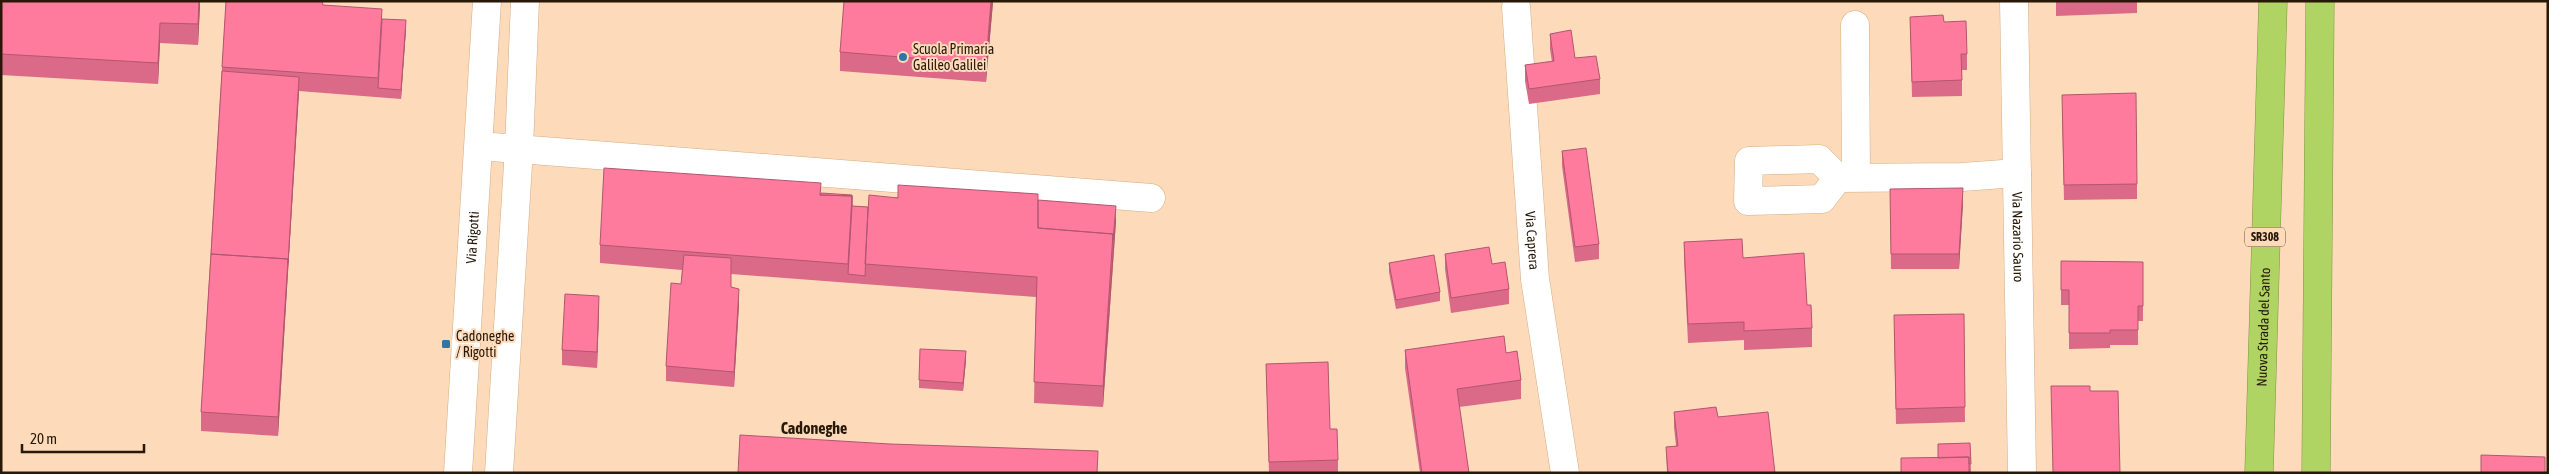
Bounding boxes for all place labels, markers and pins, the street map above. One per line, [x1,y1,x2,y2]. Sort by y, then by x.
place label: Scuola Primaria Galileo Galilei [913,41,994,73]
marker: Scuola Primaria Galileo Galilei [897,51,909,63]
place label: Cadoneghe / Rigotti [456,328,514,360]
marker: Cadoneghe / Rigotti [440,338,452,350]

